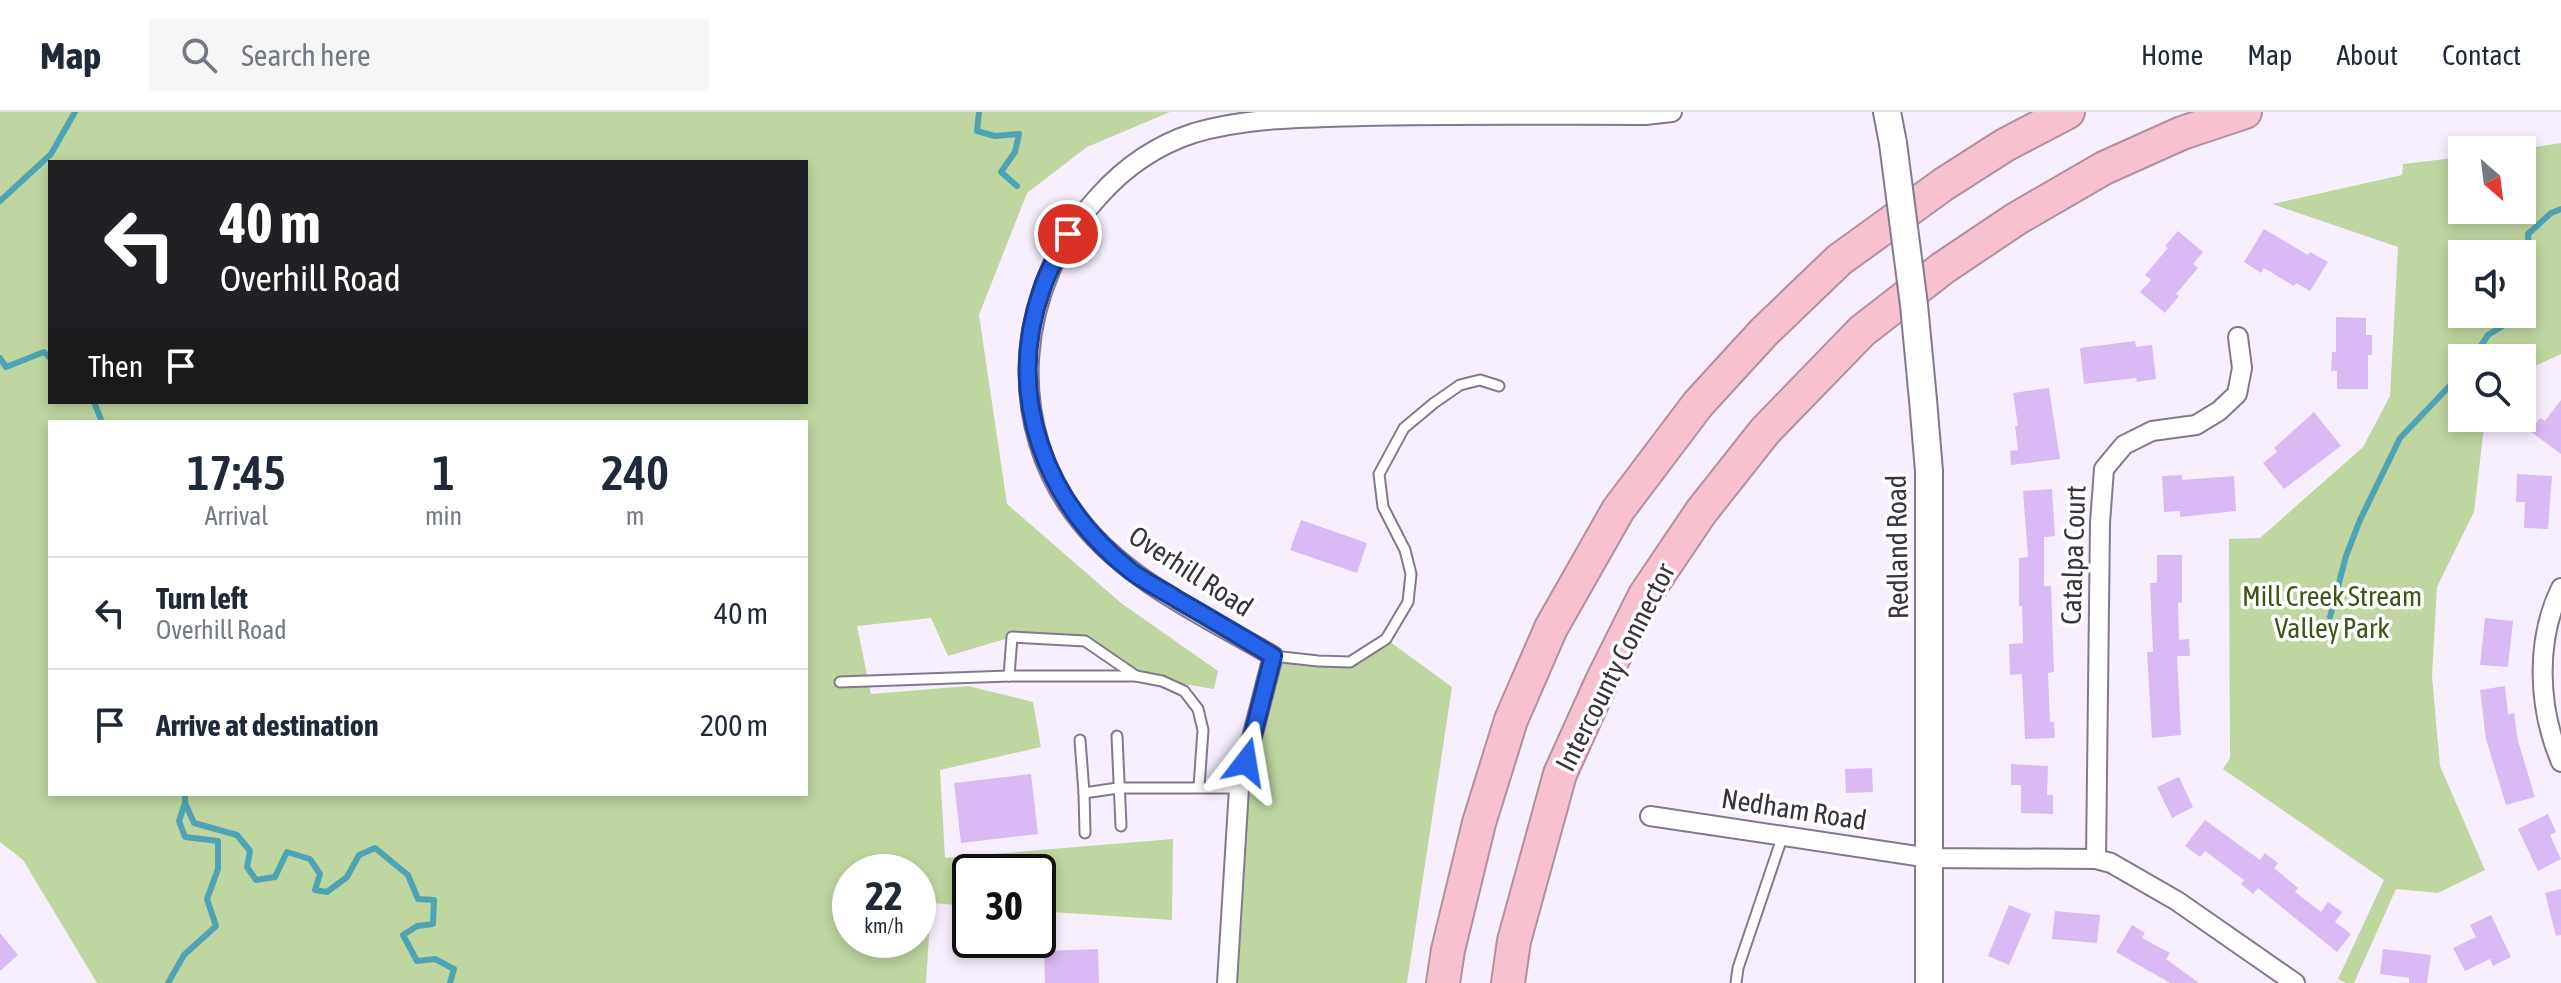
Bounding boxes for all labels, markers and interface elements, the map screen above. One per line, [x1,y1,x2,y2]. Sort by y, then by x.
search box [149,19,709,91]
icon: search [177,33,221,77]
text: Map [40,34,101,77]
text: Search here [241,38,371,72]
text: Home [2141,39,2203,71]
text: Map [2247,39,2292,71]
text: About [2336,39,2398,71]
text: Contact [2442,39,2521,71]
north arrow [2448,136,2536,224]
map controls [2448,136,2536,432]
text: 40 m [220,191,321,255]
icon: left [88,192,192,296]
pin [1034,200,1102,268]
icon: arrive [1046,212,1090,256]
button: sound [2448,240,2536,328]
text: Overhill Road [220,257,401,299]
icon: arrive [159,344,203,388]
button: search [2448,344,2536,432]
text: Then [88,349,143,383]
text: 17:45 [187,445,286,500]
text: 1 [432,445,455,500]
text: 240 [601,445,669,500]
street label: Redland Road [1880,475,1914,619]
street label: Catalpa Court [2055,485,2091,625]
text: Arrival [205,501,268,531]
text: min [425,501,462,531]
text: m [626,501,644,531]
street label: Overhill Road [1123,519,1259,623]
street label: Intercounty Connector [1549,557,1681,776]
park label: Mill Creek Stream Valley Park [2242,580,2422,644]
text: Turn left [156,581,248,615]
icon: left [88,591,132,635]
text: 40 m [714,596,768,630]
text: Overhill Road [156,615,287,645]
icon: arrive [88,703,132,747]
text: Arrive at destination [156,708,378,742]
text: 200 m [700,708,768,742]
position arrow [1204,720,1288,804]
street label: Nedham Road [1719,782,1869,836]
speed limit sign: 30 [952,854,1056,958]
text: 22 [865,873,903,918]
text: km/h [864,914,904,937]

